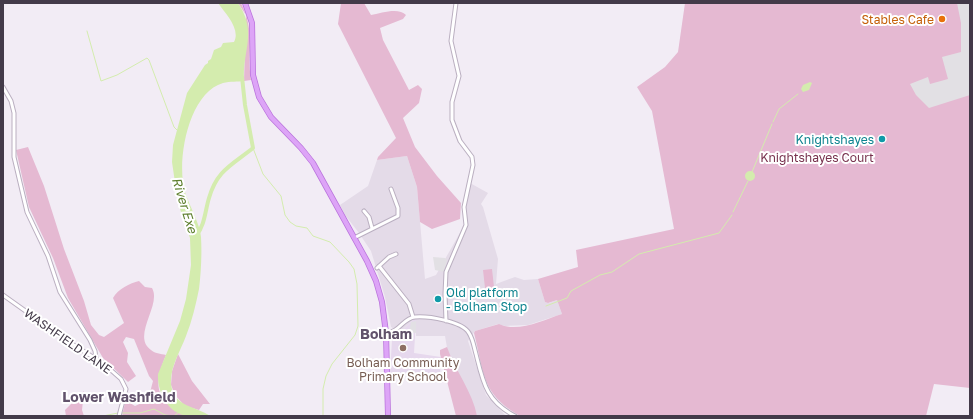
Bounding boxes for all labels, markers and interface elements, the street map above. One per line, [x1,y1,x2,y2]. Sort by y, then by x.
place label: Stables Cafe [861,12,934,27]
marker: Stables Cafe [937,14,947,24]
place label: Knightshayes [796,132,874,147]
marker: Knightshayes [877,134,887,144]
park label: Knightshayes Court [760,150,874,165]
water label: River Exe [169,175,201,236]
place label: Old platform - Bolham Stop [446,285,527,314]
marker: Old platform - Bolham Stop [433,294,443,304]
street label: WASHFIELD LANE [21,305,115,377]
district label: Bolham [360,325,412,342]
marker: Bolham Community Primary School [398,343,408,353]
place label: Bolham Community Primary School [346,355,460,384]
district label: Lower Washfield [62,388,176,405]

